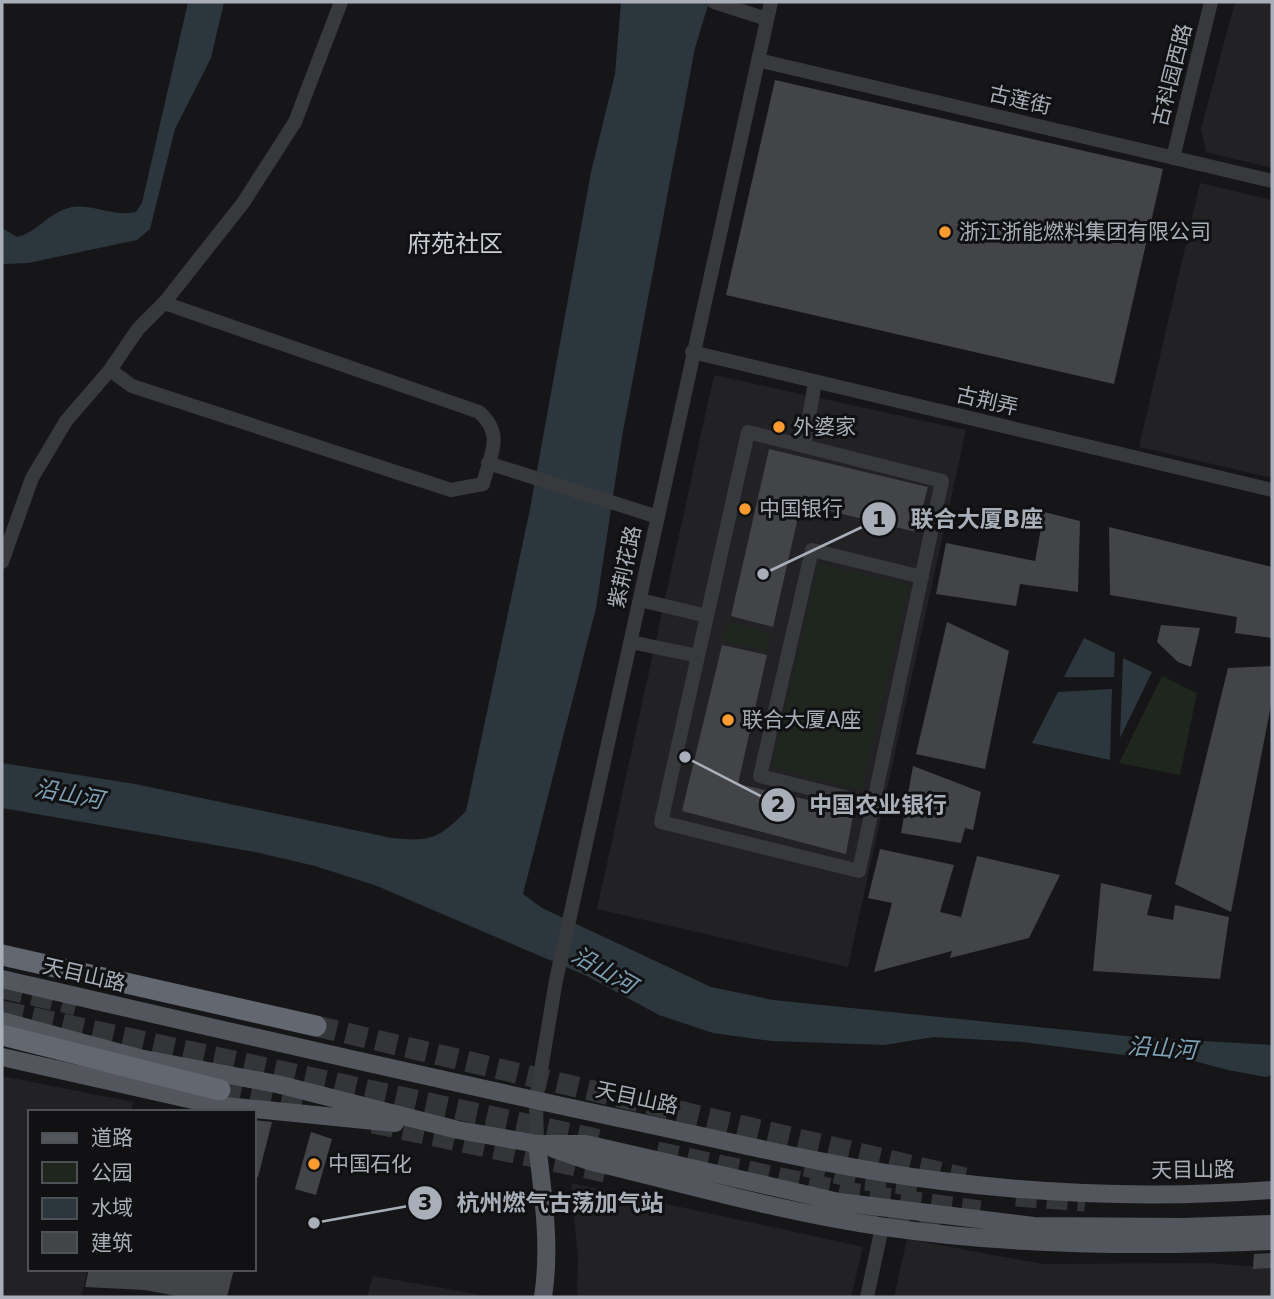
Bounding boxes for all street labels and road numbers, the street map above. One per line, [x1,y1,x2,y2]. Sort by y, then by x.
street label: 古科园西路 [1148,21,1196,129]
street label: 古莲街 [987,81,1053,119]
street label: 古荆弄 [954,382,1020,420]
street label: 紫荆花路 [605,523,645,611]
street label: 天目山路 [40,954,128,996]
street label: 天目山路 [593,1078,681,1118]
street label: 天目山路 [1151,1157,1235,1183]

